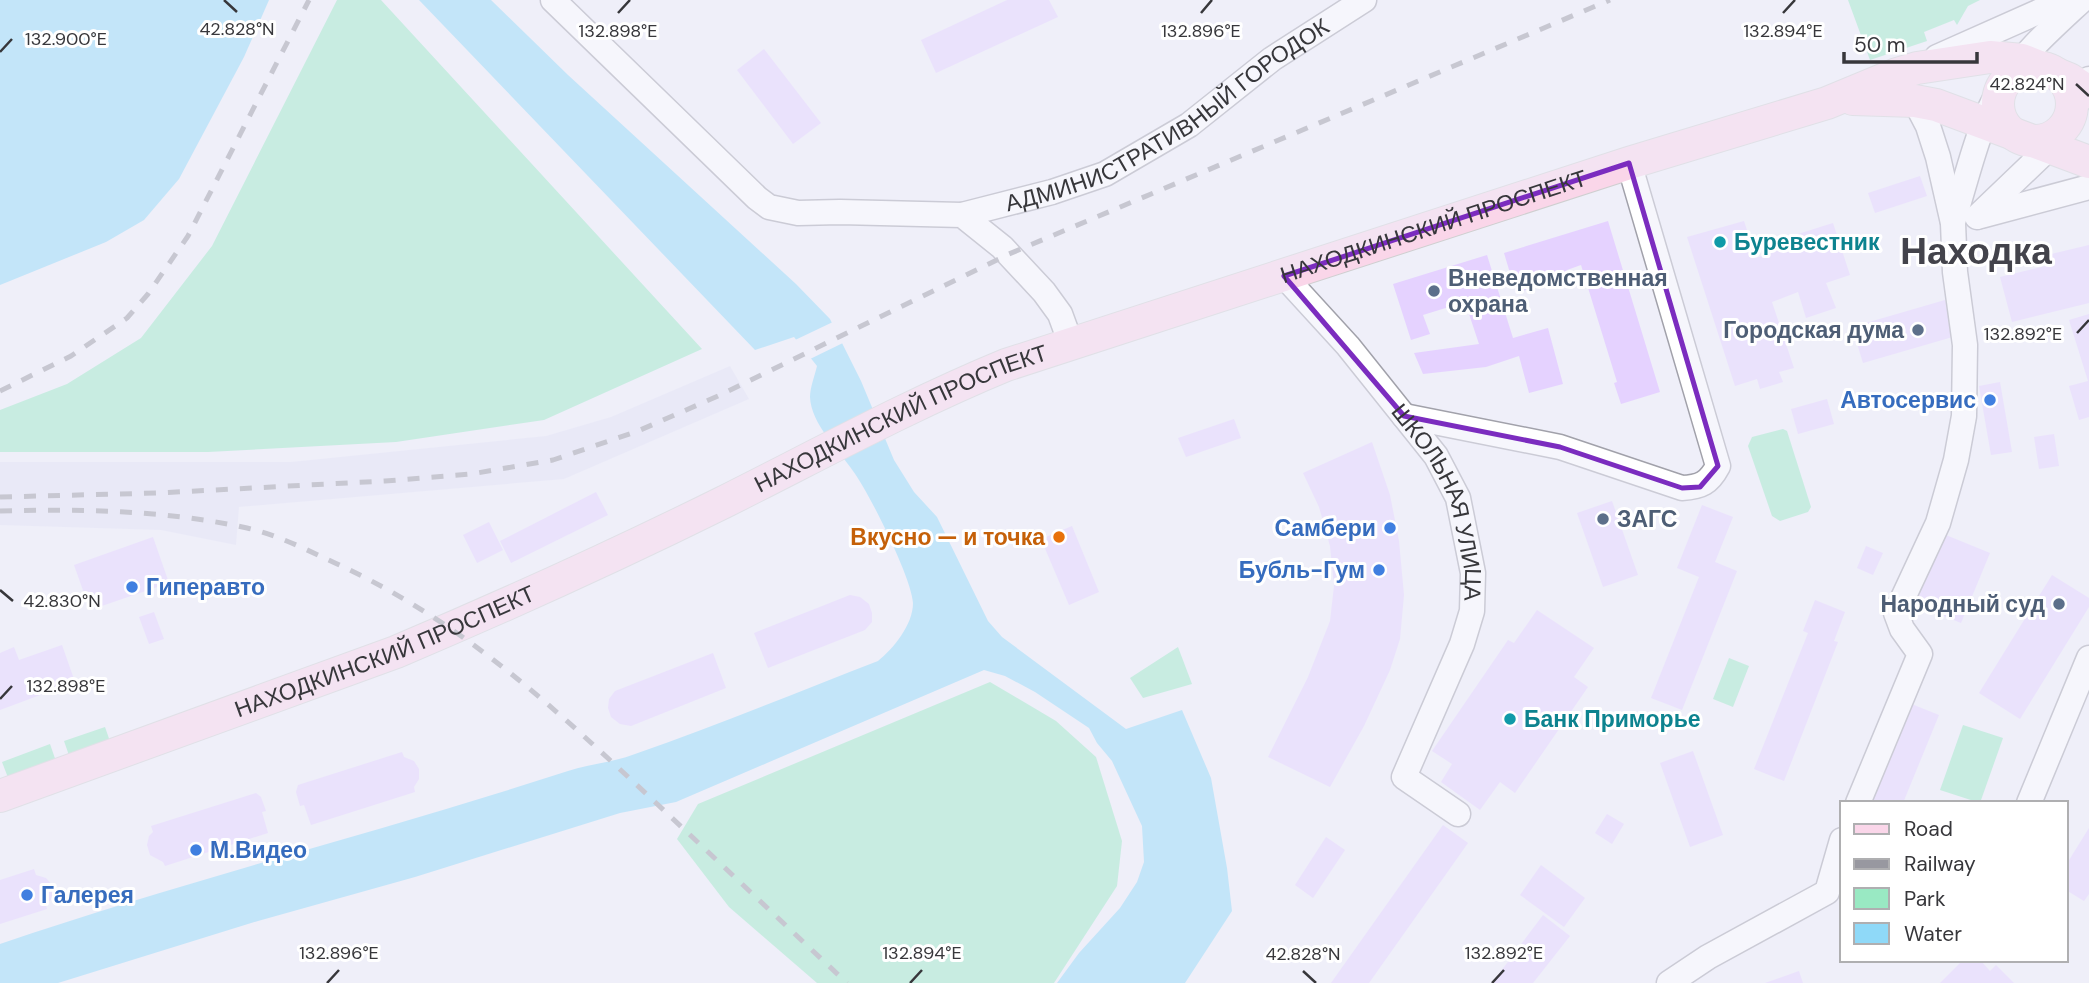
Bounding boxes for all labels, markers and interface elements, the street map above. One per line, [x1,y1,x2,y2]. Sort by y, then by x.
street label: АДМИНИСТРАТИВНЫЙ ГОРОДОК [1002,11,1335,218]
text: 42.828°N [199,17,275,41]
text: 132.898°E [579,19,657,43]
text: 132.896°E [1161,19,1241,43]
text: 132.894°E [1743,19,1823,43]
scale bar [1844,21,1977,65]
text: 132.900°E [25,27,107,51]
text: 50 m [1854,31,1905,59]
text: 42.824°N [1989,72,2065,96]
street label: НАХОДКИНСКИЙ ПРОСПЕКТ [1276,163,1590,290]
place label: Буревестник [1734,227,1880,257]
district label: Находка [1900,227,2052,275]
marker: Буревестник [1712,234,1728,250]
place label: Вневедомственная охрана [1448,263,1668,319]
marker: Вневедомственная охрана [1426,283,1442,299]
place label: Городская дума [1723,315,1904,345]
marker: Городская дума [1910,322,1926,338]
text: 132.892°E [1984,322,2062,346]
street label: НАХОДКИНСКИЙ ПРОСПЕКТ [749,338,1051,499]
place label: Автосервис [1840,385,1976,415]
marker: Автосервис [1982,392,1998,408]
street label: ШКОЛЬНАЯ УЛИЦА [1385,397,1488,602]
place label: ЗАГС [1617,504,1677,534]
marker: ЗАГС [1595,511,1611,527]
place label: Самбери [1274,513,1376,543]
marker: Самбери [1382,520,1398,536]
place label: Вкусно — и точка [850,522,1045,552]
marker: Вкусно — и точка [1051,529,1067,545]
place label: Бубль-Гум [1239,555,1365,585]
marker: Бубль-Гум [1371,562,1387,578]
place label: Гиперавто [146,572,265,602]
street label: НАХОДКИНСКИЙ ПРОСПЕКТ [231,578,540,724]
marker: Гиперавто [124,579,140,595]
text: 42.830°N [23,589,101,613]
place label: Народный суд [1881,589,2045,619]
marker: Народный суд [2051,596,2067,612]
text: 132.898°E [27,674,105,698]
place label: Банк Приморье [1524,704,1701,734]
marker: Банк Приморье [1502,711,1518,727]
legend [1840,801,2068,962]
text: Road [1904,815,1953,843]
place label: М.Видео [210,835,307,865]
marker: М.Видео [188,842,204,858]
text: Railway [1904,850,1976,878]
place label: Галерея [41,880,134,910]
text: Park [1904,885,1946,913]
marker: Галерея [19,887,35,903]
text: Water [1904,920,1962,948]
text: 132.896°E [299,941,379,965]
text: 132.894°E [882,941,962,965]
text: 132.892°E [1465,941,1543,965]
text: 42.828°N [1265,942,1341,966]

